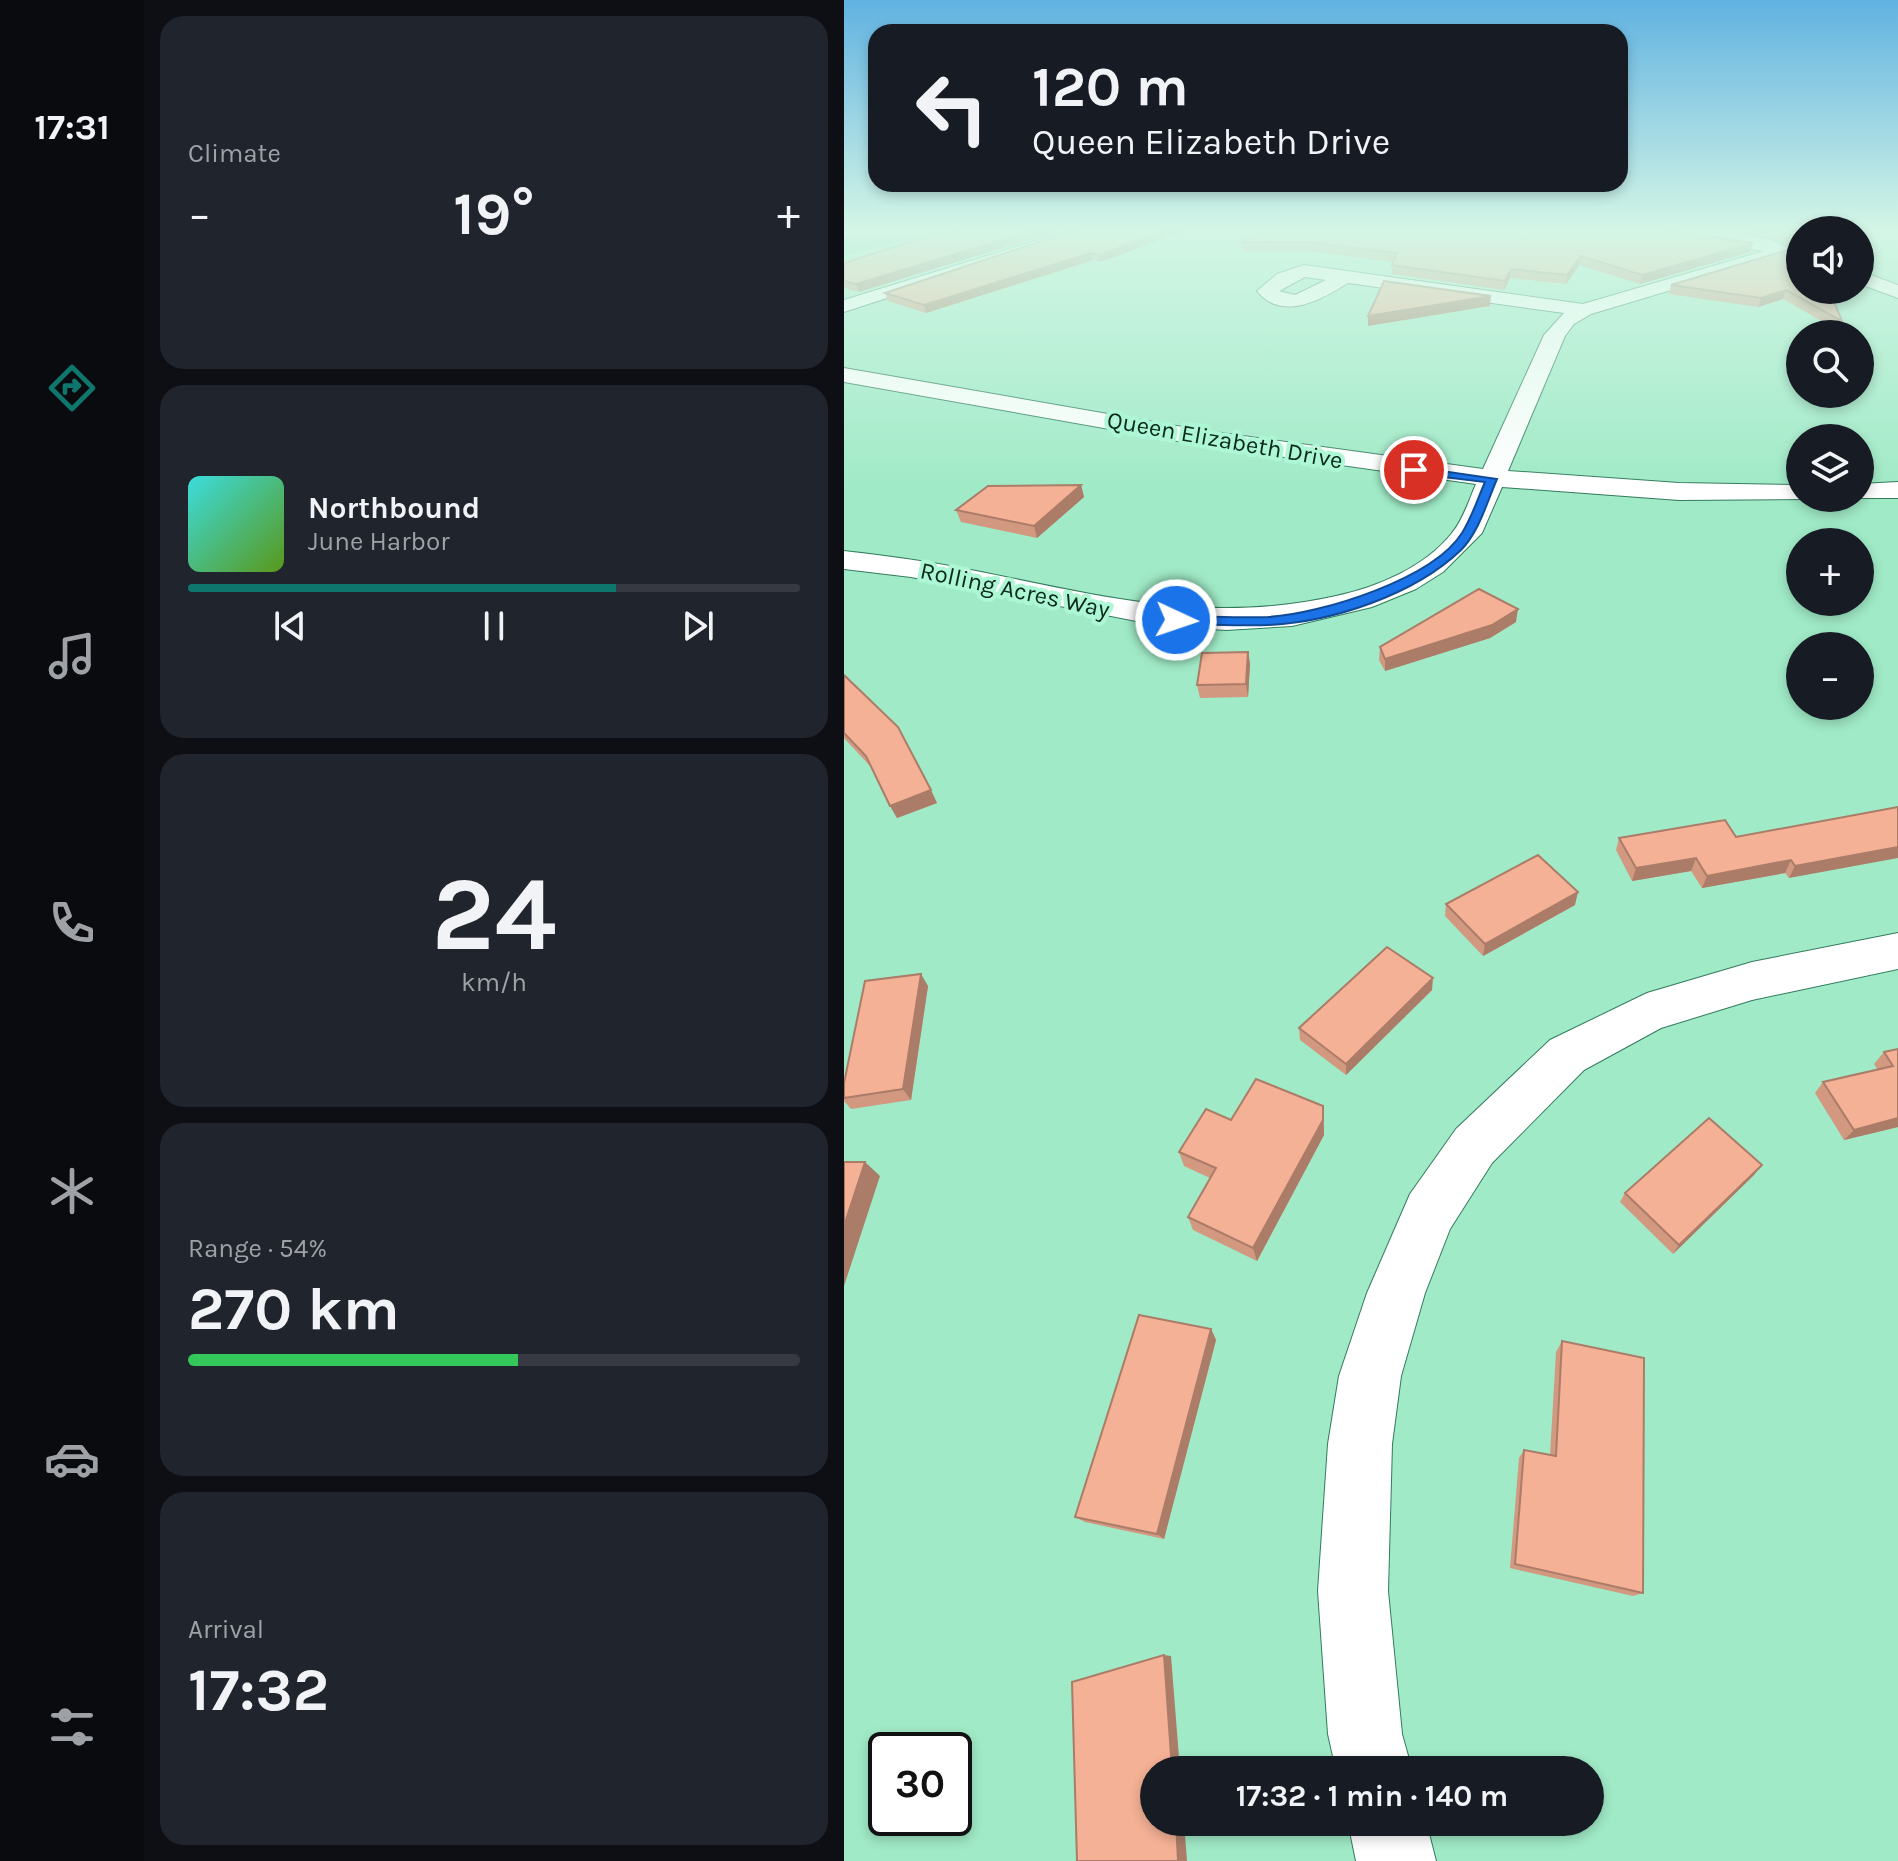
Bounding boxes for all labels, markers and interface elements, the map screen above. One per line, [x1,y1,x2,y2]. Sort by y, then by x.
text: 120 m [1032,54,1189,119]
icon: left [900,56,1004,160]
text: 17:31 [34,106,110,148]
text: Queen Elizabeth Drive [1032,121,1390,163]
text: Climate [188,138,281,169]
text: 19° [453,179,535,249]
text: − [188,189,211,240]
text: + [777,189,800,240]
map controls [1786,216,1874,720]
button: sound [1786,216,1874,304]
button: search [1786,320,1874,408]
icon: directions [44,360,100,416]
street label: Queen Elizabeth Drive [1105,405,1345,475]
button: layers [1786,424,1874,512]
pin [1380,436,1448,504]
icon: arrive [1392,448,1436,492]
text: Northbound [308,490,480,526]
text: June Harbor [308,526,450,557]
button: + [1786,528,1874,616]
street label: Rolling Acres Way [918,556,1112,624]
position arrow [1134,578,1218,662]
icon: previous [268,604,312,648]
icon: pause [472,604,516,648]
icon: next [676,604,720,648]
icon: music [44,628,100,684]
button: − [1786,632,1874,720]
text: 24 [432,854,556,975]
icon: phone [44,895,100,951]
text: km/h [461,967,527,998]
icon: climate [44,1163,100,1219]
text: Range · 54% [188,1233,327,1264]
text: 270 km [188,1274,400,1344]
icon: car [44,1431,100,1487]
text: Arrival [188,1614,264,1645]
text: 17:32 [188,1655,329,1725]
icon: filters [44,1699,100,1755]
speed limit sign: 30 [868,1732,972,1836]
text: 17:32 · 1 min · 140 m [1236,1778,1508,1814]

